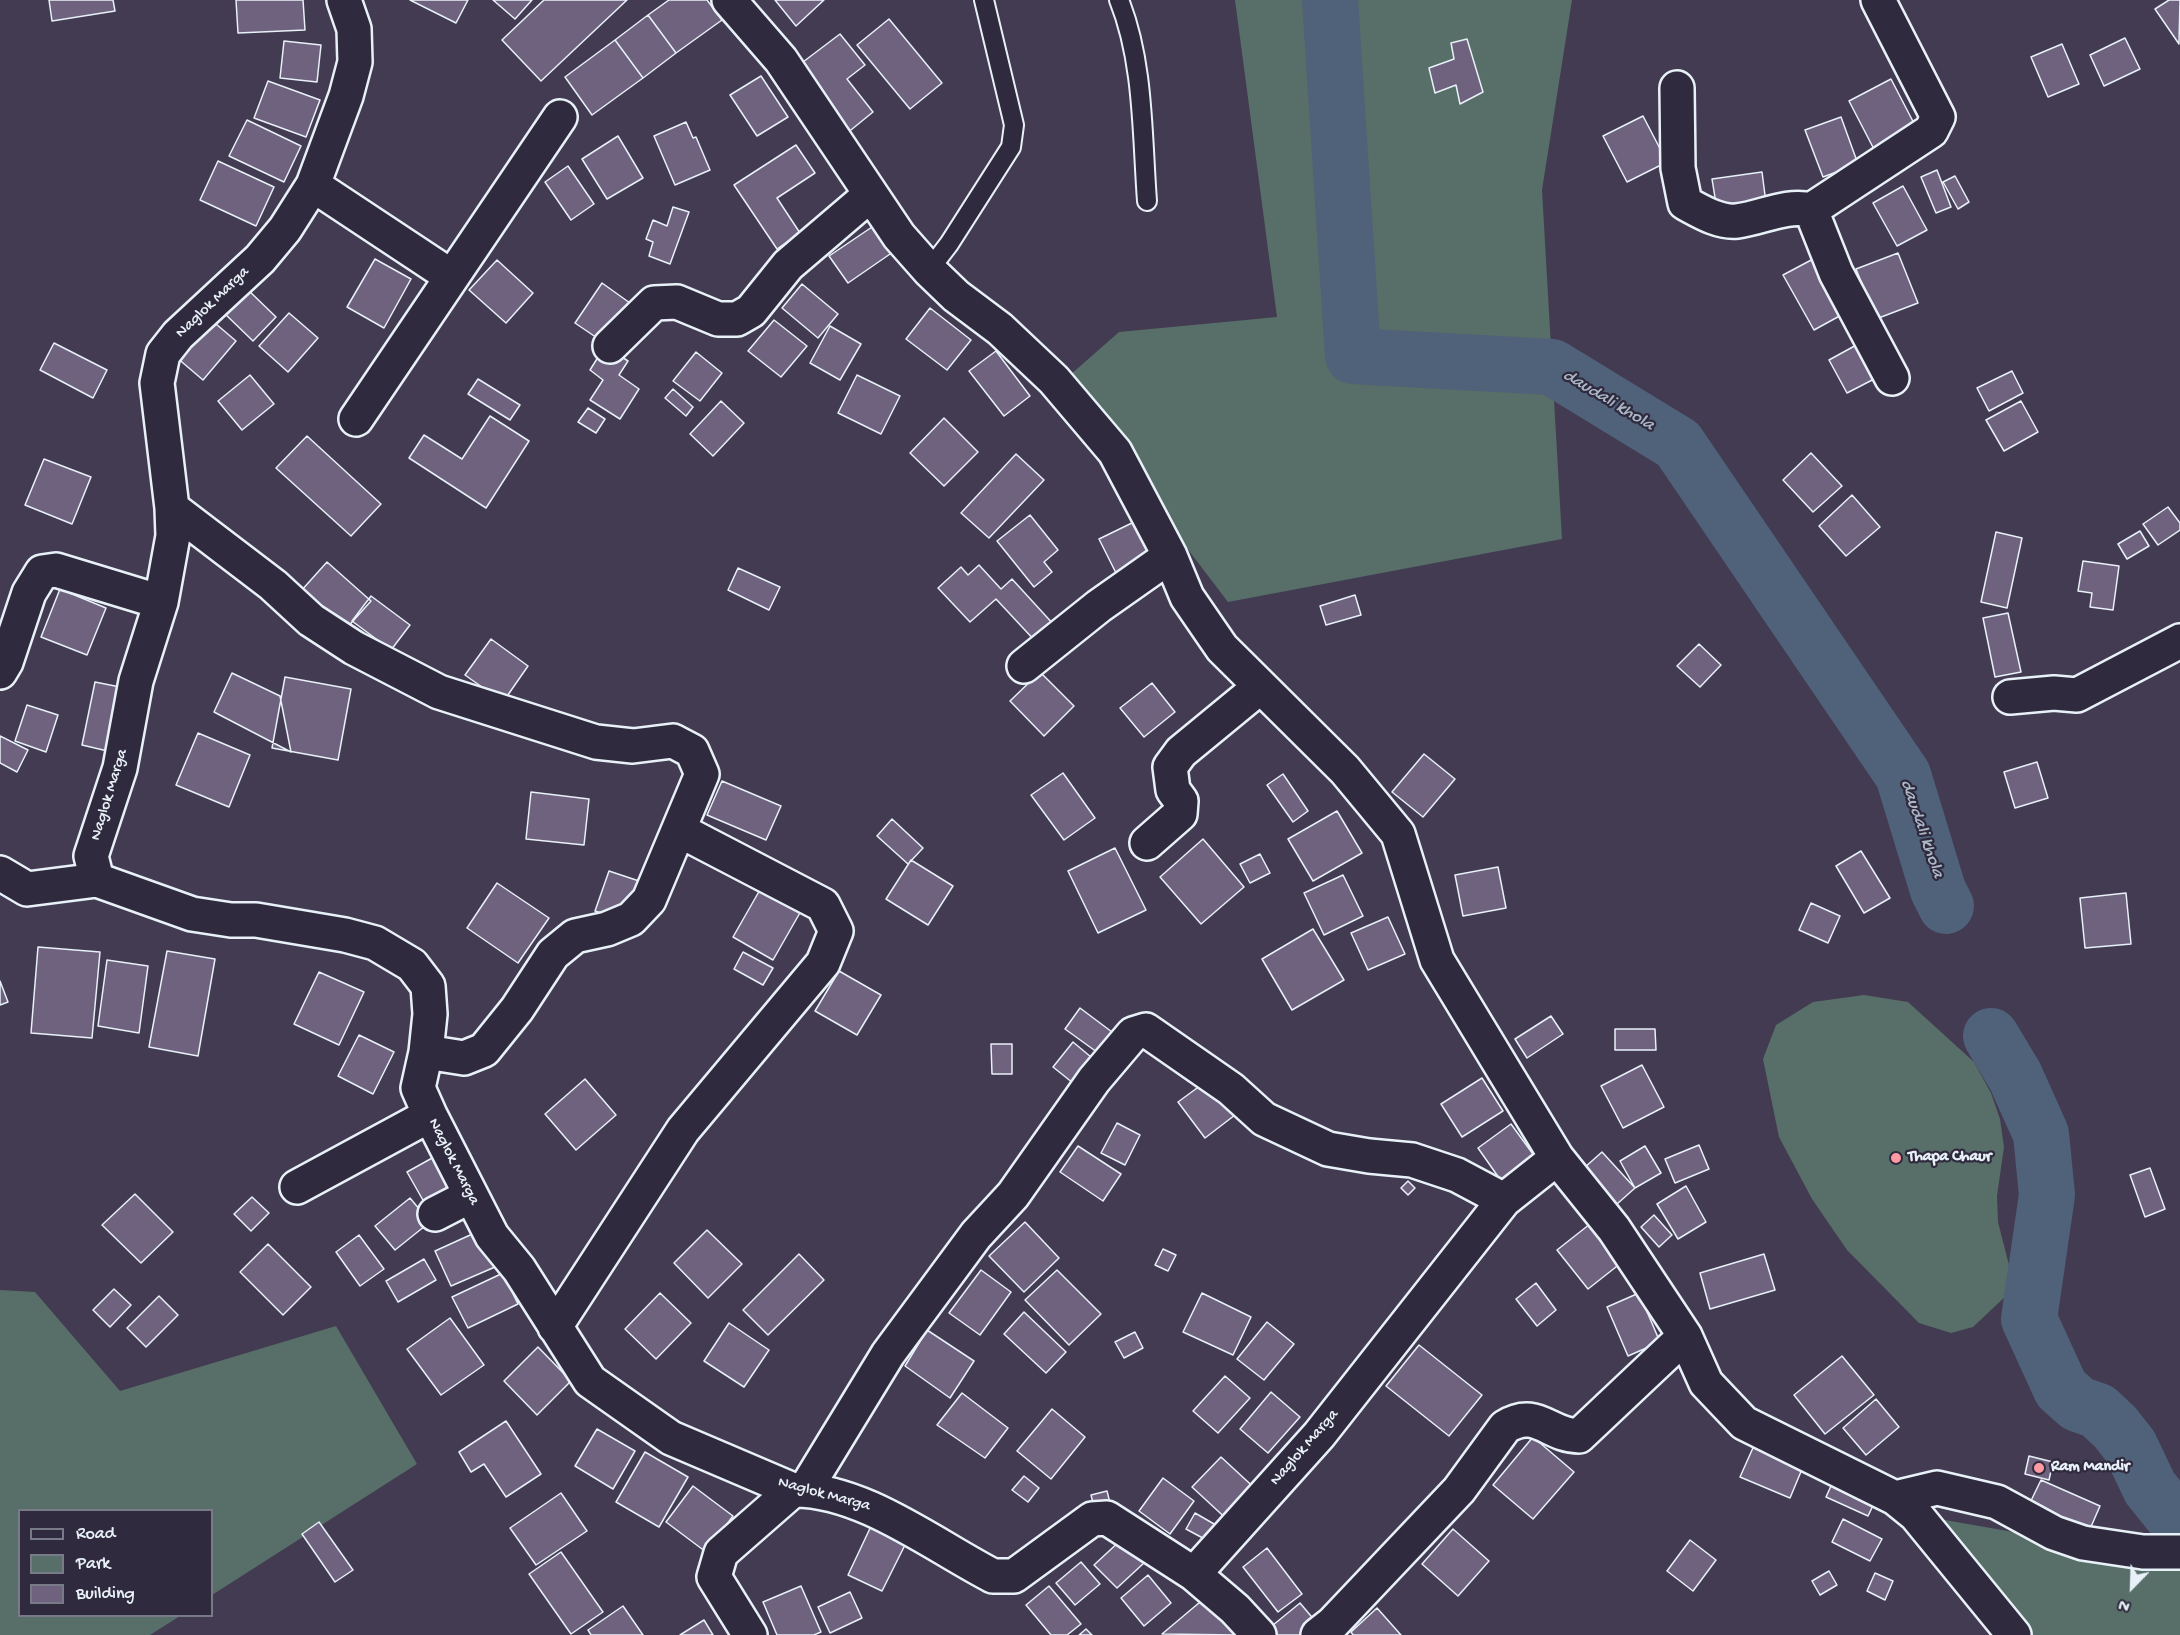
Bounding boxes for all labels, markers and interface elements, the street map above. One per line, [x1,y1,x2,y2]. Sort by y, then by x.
street label: Naglok Marga [172,263,254,343]
water label: daudali khola [1558,365,1658,437]
street label: Naglok Marga [87,747,133,843]
water label: daudali khola [1894,777,1948,881]
street label: Naglok Marga [423,1115,483,1209]
place label: Thapa Chaur [1908,1148,1992,1168]
marker: Thapa Chaur [1889,1151,1903,1165]
street label: Naglok Marga [1267,1406,1343,1490]
place label: Ram Mandir [2051,1458,2130,1478]
marker: Ram Mandir [2032,1461,2046,1475]
street label: Naglok Marga [776,1473,872,1517]
legend [18,1509,213,1617]
text: Road [76,1524,115,1545]
text: Park [76,1554,110,1575]
north arrow [2102,1557,2162,1617]
text: Building [76,1584,135,1605]
text: N [2116,1593,2133,1615]

